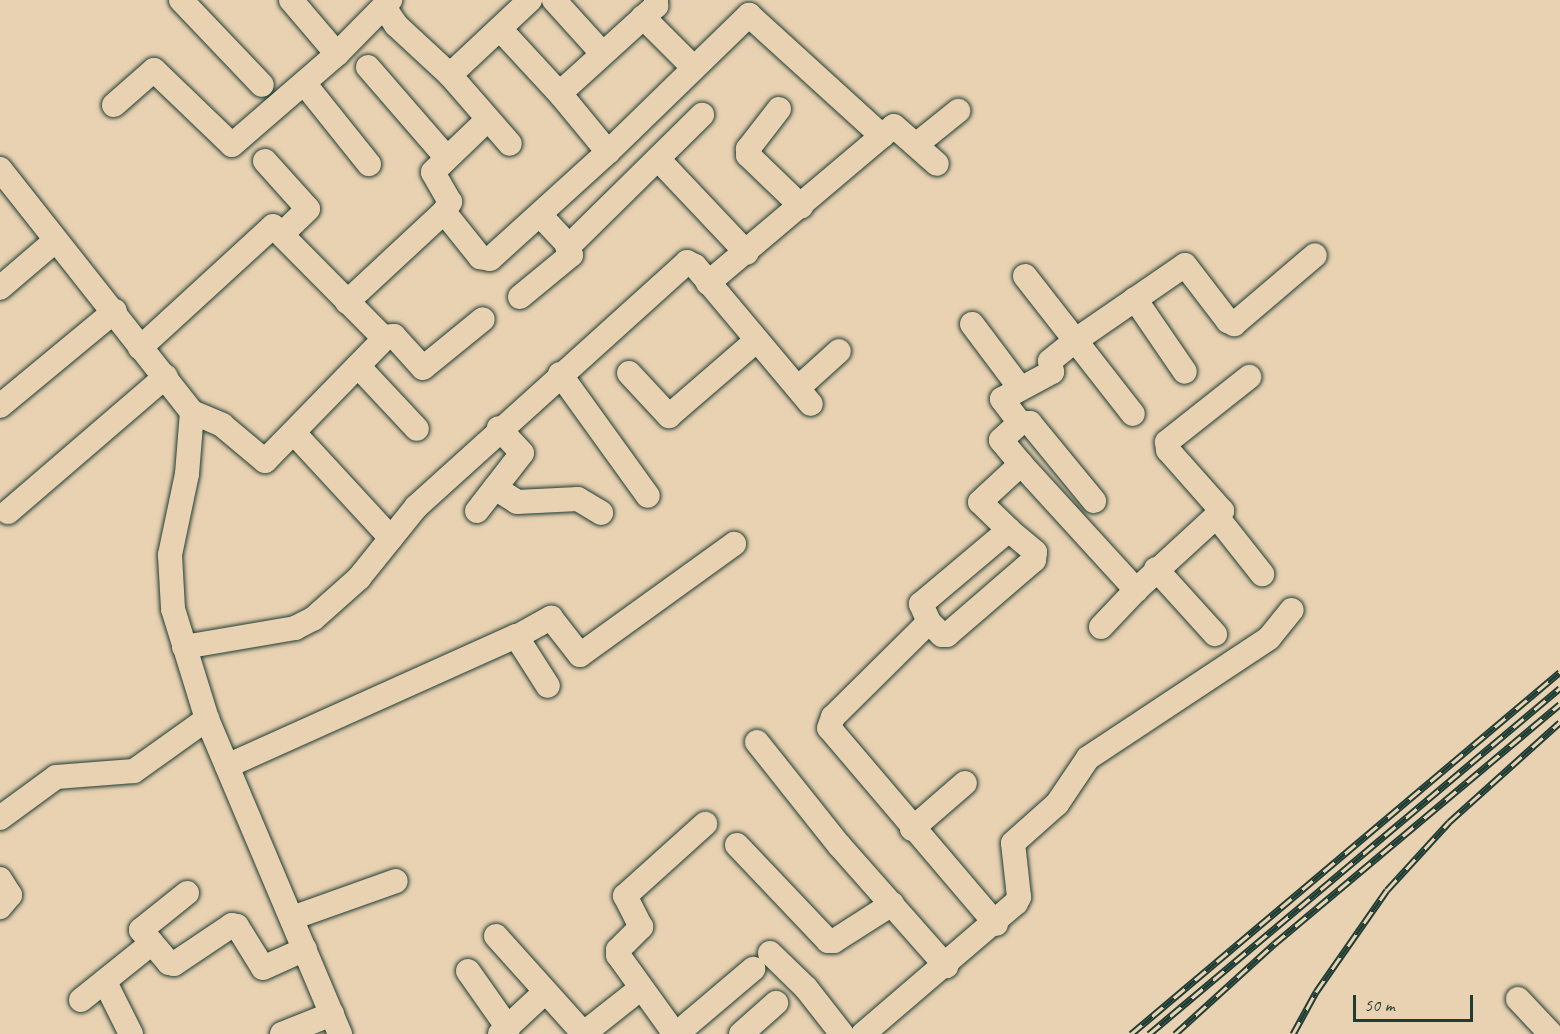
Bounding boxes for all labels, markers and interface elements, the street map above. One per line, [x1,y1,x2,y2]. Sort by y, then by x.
scale bar [1356,983,1476,1021]
text: 50 m [1364,994,1395,1016]

